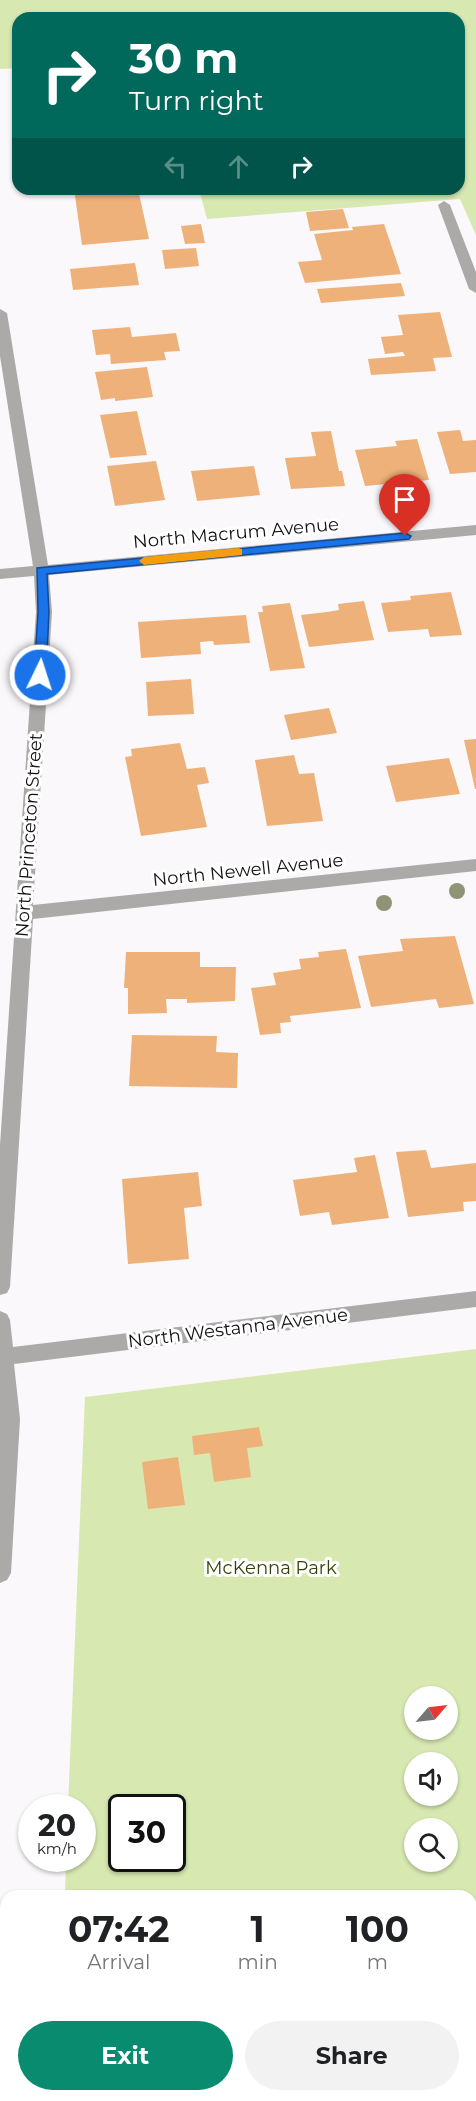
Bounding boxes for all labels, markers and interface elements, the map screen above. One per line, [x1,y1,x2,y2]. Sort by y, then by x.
text: 30 m [129,32,238,84]
icon: right [30,36,108,114]
text: Turn right [129,84,264,117]
icon: left [159,150,192,183]
icon: ahead [222,150,255,183]
icon: right [285,150,318,183]
pin [379,474,430,536]
icon: arrive [388,483,421,516]
street label: North Macrum Avenue [132,513,340,553]
position arrow [8,643,72,707]
street label: North Princeton Street [11,732,47,938]
street label: North Newell Avenue [152,849,345,891]
street label: North Westanna Avenue [127,1304,349,1352]
park label: McKenna Park [205,1557,337,1579]
north arrow [404,1686,458,1740]
map controls [404,1686,458,1872]
button: sound [404,1752,458,1806]
speed limit sign: 30 [108,1794,186,1872]
text: 20 [38,1807,76,1844]
button: search [404,1818,458,1872]
text: km/h [37,1839,77,1858]
text: 07:42 [68,1907,170,1951]
text: 1 [251,1907,265,1951]
text: 100 [346,1907,409,1951]
text: Arrival [87,1950,150,1974]
text: min [238,1950,278,1974]
text: m [367,1950,388,1974]
button: Exit [18,2021,233,2090]
button: Share [245,2021,459,2090]

